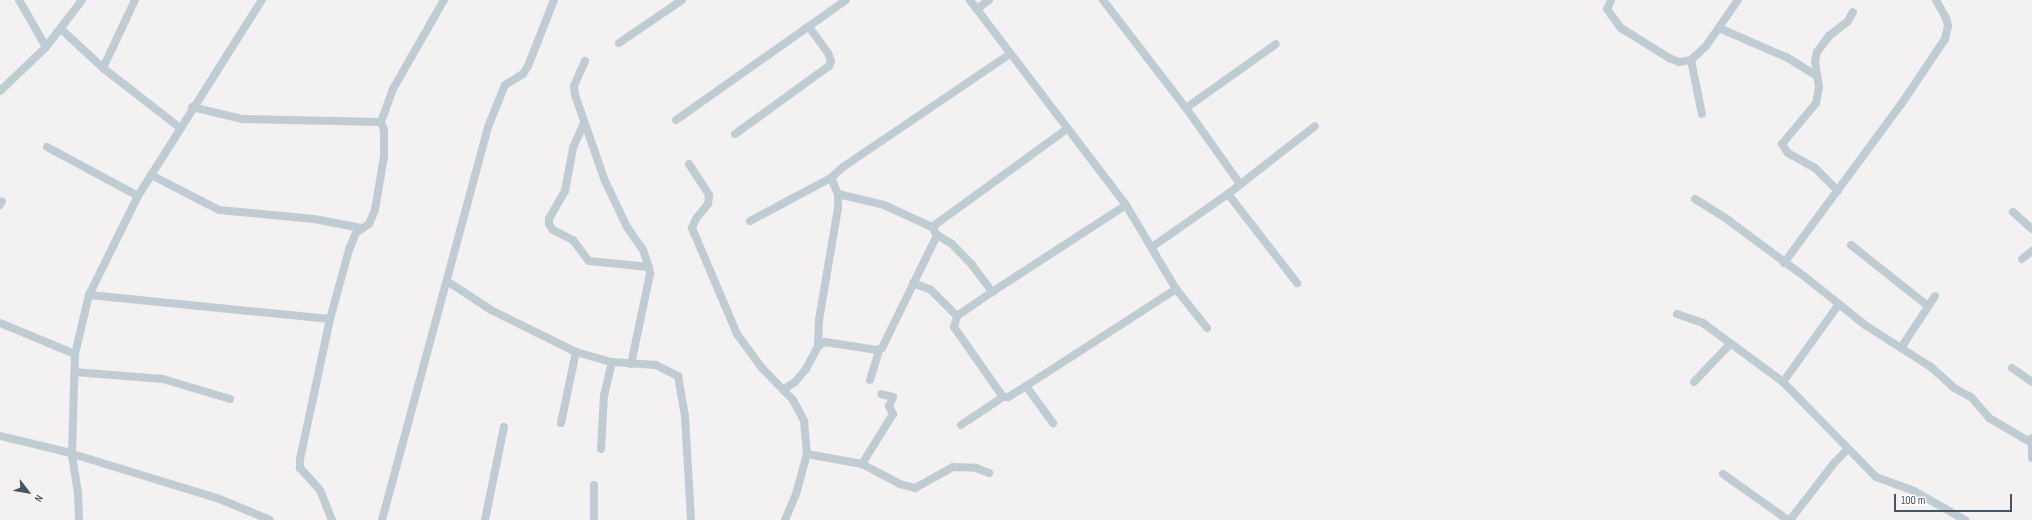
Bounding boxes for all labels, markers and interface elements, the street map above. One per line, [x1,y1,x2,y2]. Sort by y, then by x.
north arrow [8,472,48,512]
scale bar [1896,486,2014,512]
text: N [32,493,46,504]
text: 100 m [1901,493,1926,508]

